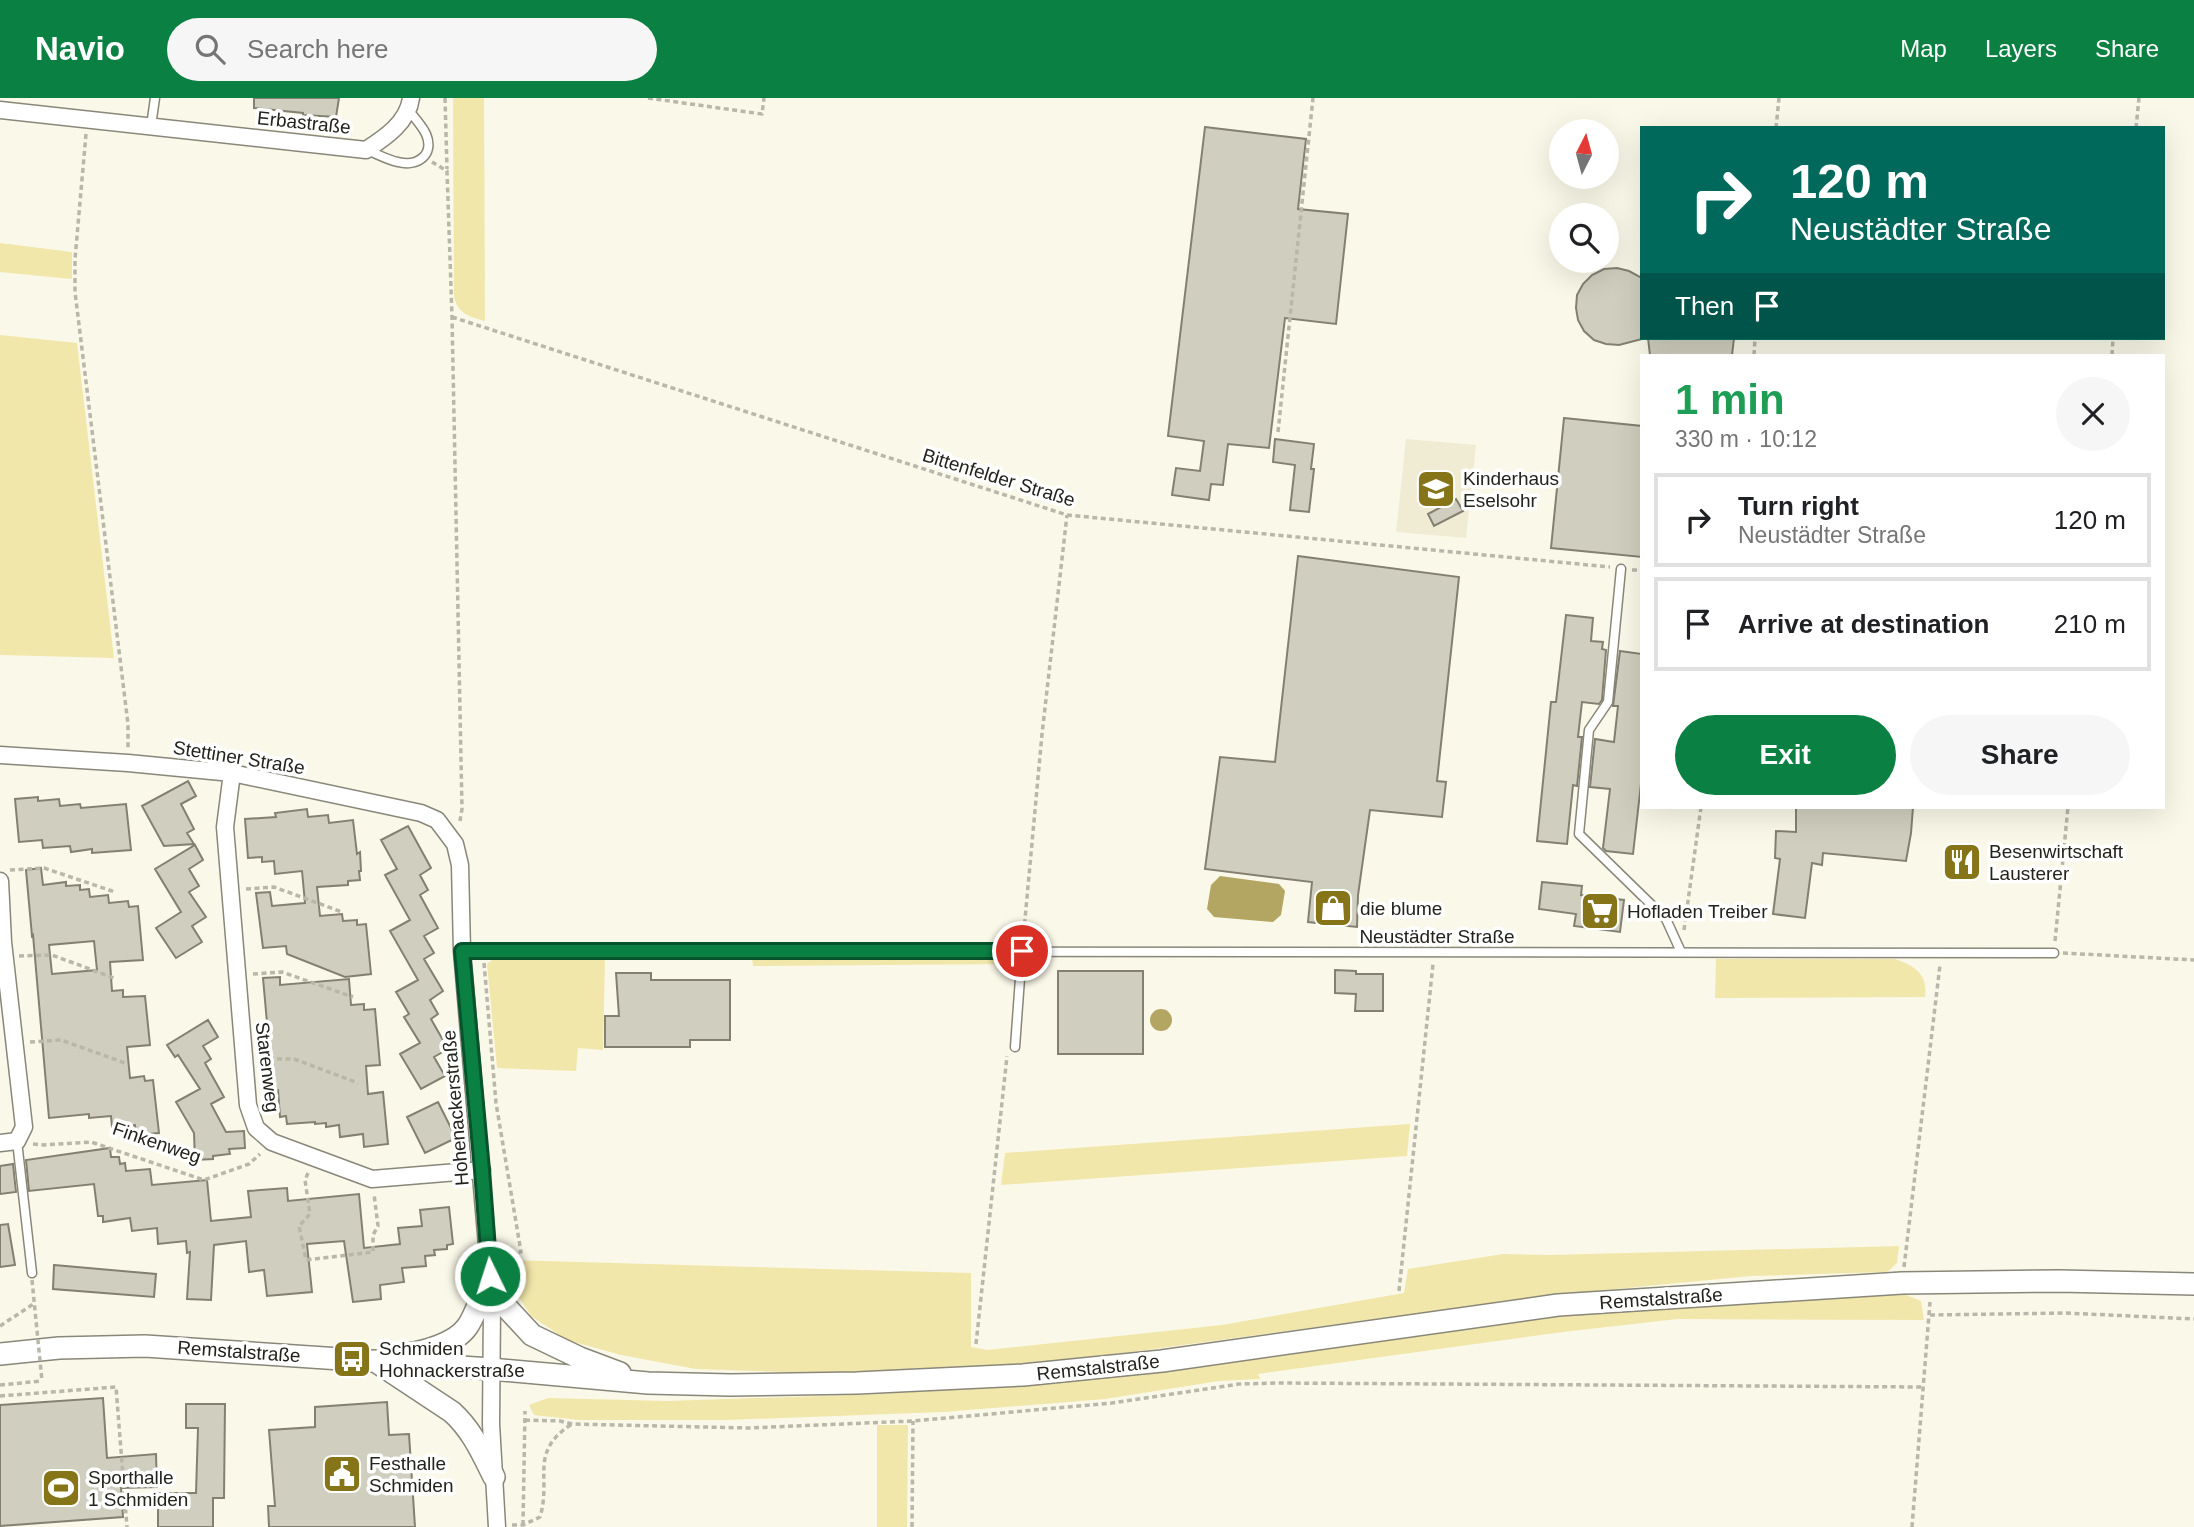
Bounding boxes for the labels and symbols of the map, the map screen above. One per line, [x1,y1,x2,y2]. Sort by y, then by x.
street label: Erbastraße [256,107,352,138]
north arrow [1549,119,1619,189]
street label: Bittenfelder Straße [920,444,1078,511]
school or university icon: Kinderhaus Eselsohr [1415,468,1457,510]
place label: Kinderhaus Eselsohr [1463,468,1559,511]
street label: Stettiner Straße [172,737,306,778]
restaurant icon: Besenwirtschaft Lausterer [1941,841,1983,883]
place label: Besenwirtschaft Lausterer [1989,841,2124,884]
shop icon: die blume [1312,887,1354,929]
supermarket icon: Hofladen Treiber [1579,890,1621,932]
place label: die blume [1360,898,1442,919]
place label: Hofladen Treiber [1627,901,1768,922]
pin [992,921,1052,981]
street label: Neustädter Straße [1359,926,1515,947]
street label: Starenweg [252,1021,283,1113]
street label: Hohenackerstraße [438,1029,473,1187]
street label: Finkenweg [110,1118,204,1167]
position arrow [453,1239,527,1313]
street label: Remstalstraße [1599,1284,1723,1313]
street label: Remstalstraße [177,1337,301,1366]
bus stop icon: Schmiden Hohnackerstraße [331,1338,373,1380]
place label: Schmiden Hohnackerstraße [379,1338,525,1381]
street label: Remstalstraße [1036,1351,1161,1384]
public building icon: Festhalle Schmiden [321,1453,363,1495]
place label: Festhalle Schmiden [369,1453,454,1496]
sports icon: Sporthalle 1 Schmiden [40,1467,82,1509]
place label: Sporthalle 1 Schmiden [88,1467,188,1510]

